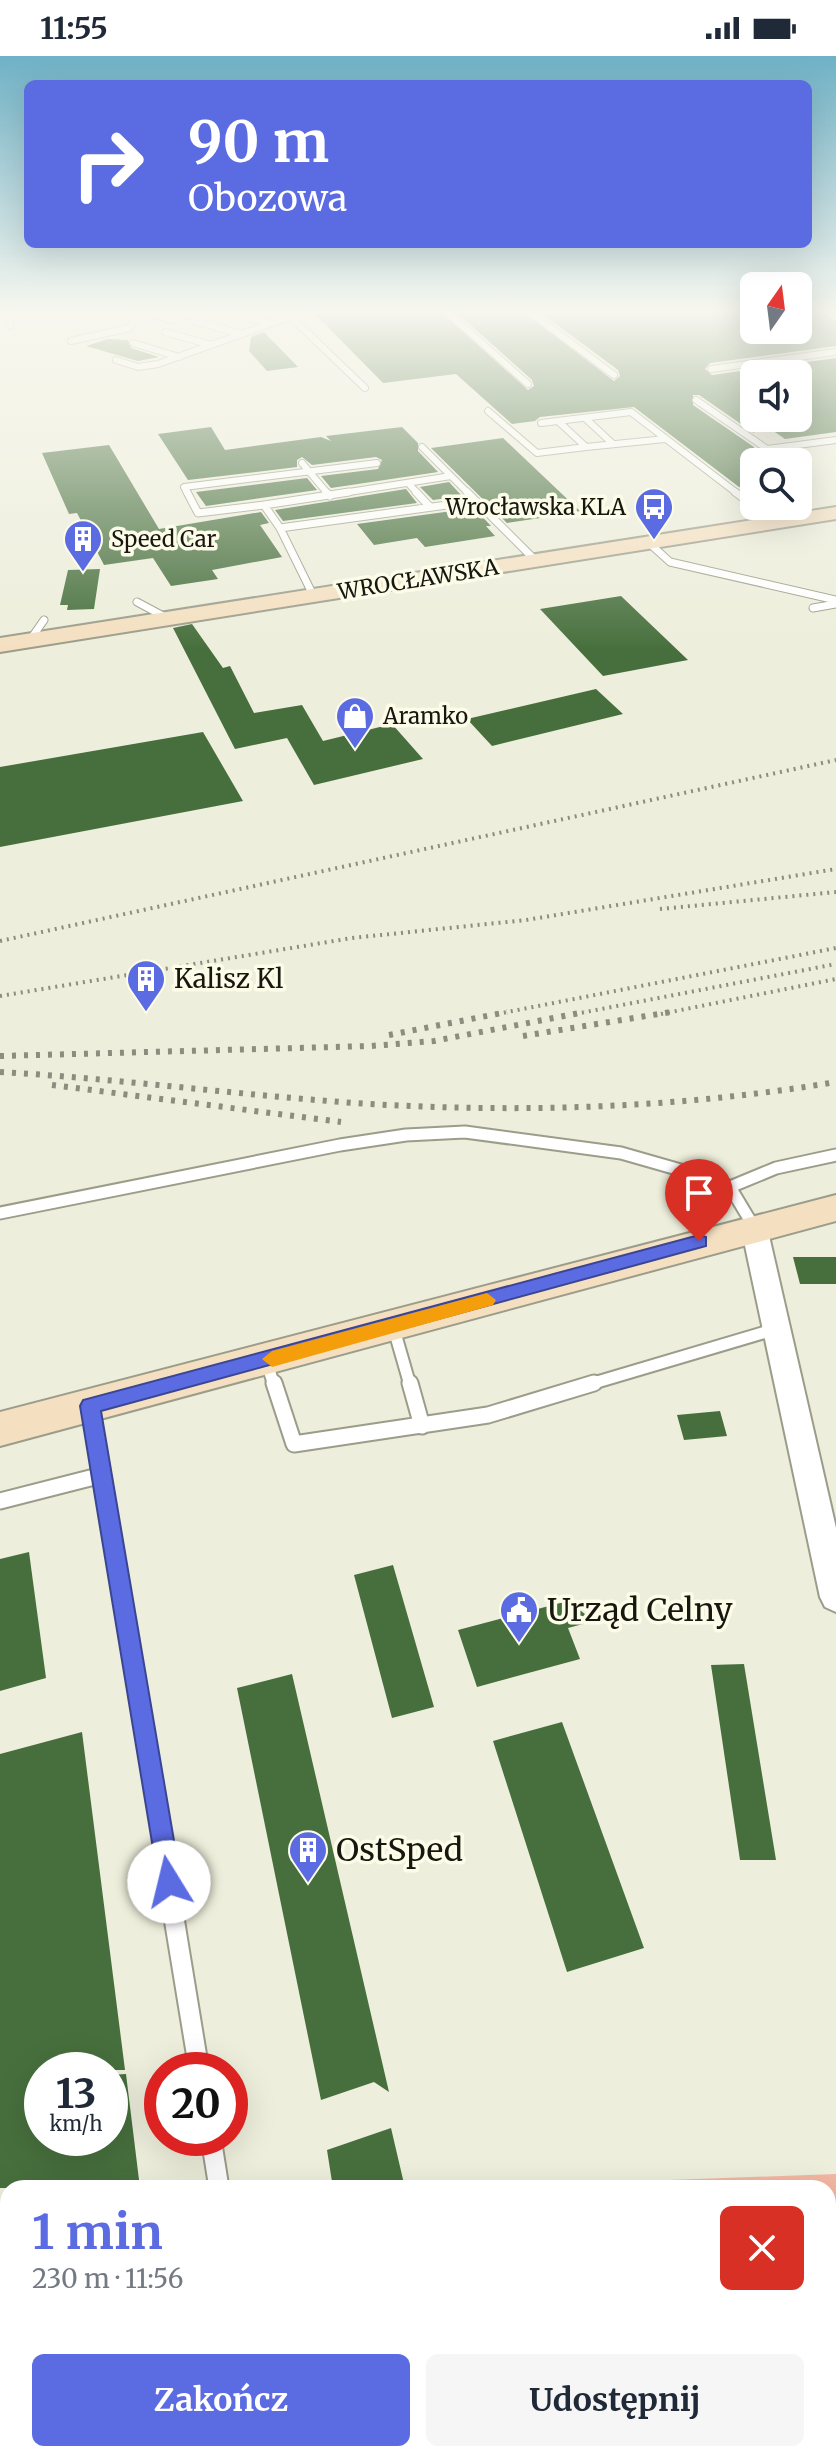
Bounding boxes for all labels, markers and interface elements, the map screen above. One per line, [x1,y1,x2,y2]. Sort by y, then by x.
text: 11:55 [40,9,108,47]
text: 90 m [188,107,329,177]
icon: right [56,112,160,216]
text: Obozowa [188,176,347,221]
north arrow [740,272,812,344]
map controls [740,272,812,520]
button: sound [740,360,812,432]
button: search [740,448,812,520]
bus stop icon: Wrocławska KLA [633,486,675,541]
place label: Wrocławska KLA [445,493,626,521]
building icon: Speed Car [62,518,104,573]
place label: Speed Car [111,525,216,553]
street label: WROCŁAWSKA [334,552,501,606]
shop icon: Aramko [334,695,376,750]
place label: Aramko [382,702,468,730]
building icon: Kalisz Kl [125,958,167,1013]
place label: Kalisz Kl [174,962,283,995]
pin [665,1159,733,1241]
icon: arrive [677,1171,721,1215]
public building icon: Urząd Celny [498,1589,540,1644]
place label: Urząd Celny [547,1590,733,1630]
building icon: OstSped [287,1829,329,1884]
place label: OstSped [336,1830,463,1870]
position arrow [127,1840,211,1924]
speed limit sign: 20 [144,2052,248,2156]
text: 13 [56,2069,96,2119]
text: km/h [50,2111,102,2136]
text: 1 min [32,2202,163,2262]
button: close [720,2206,804,2290]
text: 230 m · 11:56 [32,2262,184,2295]
button: Zakończ [32,2354,410,2446]
button: Udostępnij [426,2354,804,2446]

